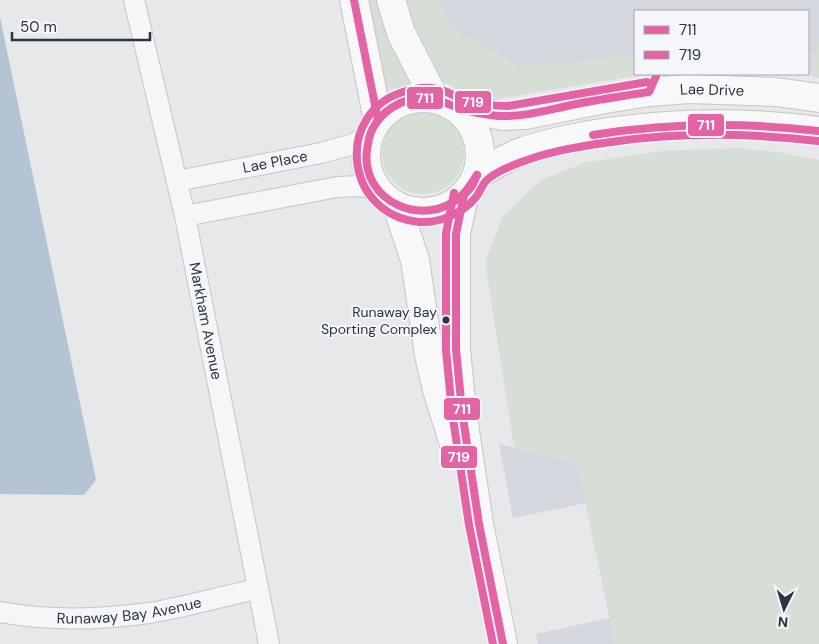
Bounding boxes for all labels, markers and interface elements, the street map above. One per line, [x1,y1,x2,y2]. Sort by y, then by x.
scale bar [12,10,150,42]
legend [634,10,809,75]
text: 50 m [20,17,57,37]
text: 711 [679,20,696,40]
text: 719 [679,45,701,65]
street label: Lae Drive [679,79,744,101]
line badge: 711 [406,86,444,110]
text: 711 [416,89,434,107]
line badge: 719 [454,90,492,114]
text: 719 [462,93,484,111]
line badge: 711 [687,113,725,137]
text: 711 [697,116,715,134]
street label: Lae Place [241,146,309,178]
street label: Markham Avenue [184,261,227,381]
place label: Runaway Bay Sporting Complex [321,303,437,338]
marker: Runaway Bay Sporting Complex [441,315,451,325]
line badge: 711 [443,397,481,421]
text: 711 [453,400,471,418]
line badge: 719 [440,445,478,469]
text: 719 [448,448,470,466]
north arrow [759,584,809,634]
street label: Runaway Bay Avenue [56,592,204,629]
text: N [777,613,789,631]

